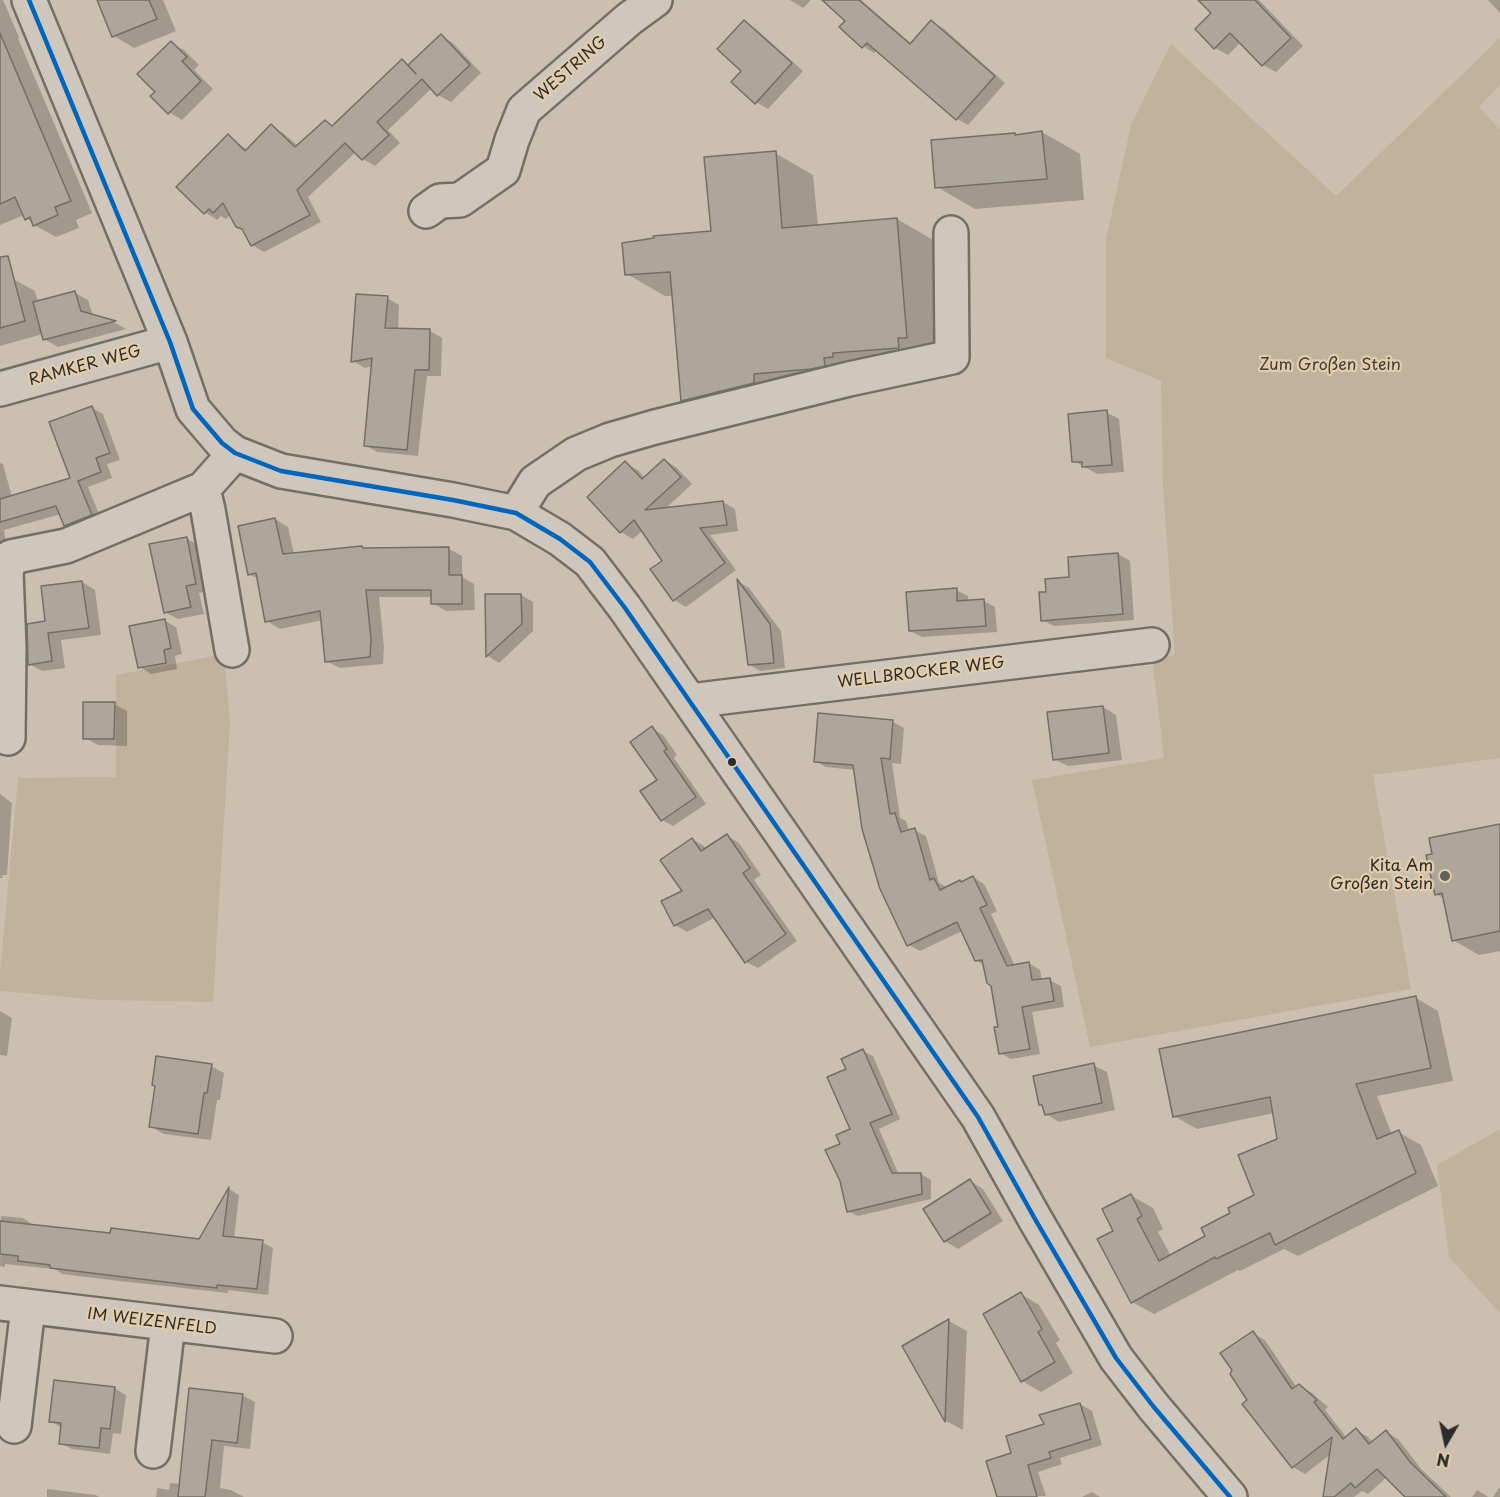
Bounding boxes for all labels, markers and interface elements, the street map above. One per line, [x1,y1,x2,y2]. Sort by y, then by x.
street label: WESTRING [531,32,611,106]
street label: RAMKER WEG [27,342,143,390]
park label: Zum Großen Stein [1259,356,1401,376]
street label: WELLBROCKER WEG [836,653,1006,693]
unlabelled marker [726,756,738,768]
place label: Kita Am Großen Stein [1330,857,1433,895]
marker: Kita Am Großen Stein [1438,869,1452,883]
street label: IM WEIZENFELD [86,1305,218,1339]
north arrow [1416,1413,1476,1473]
text: N [1435,1448,1451,1474]

